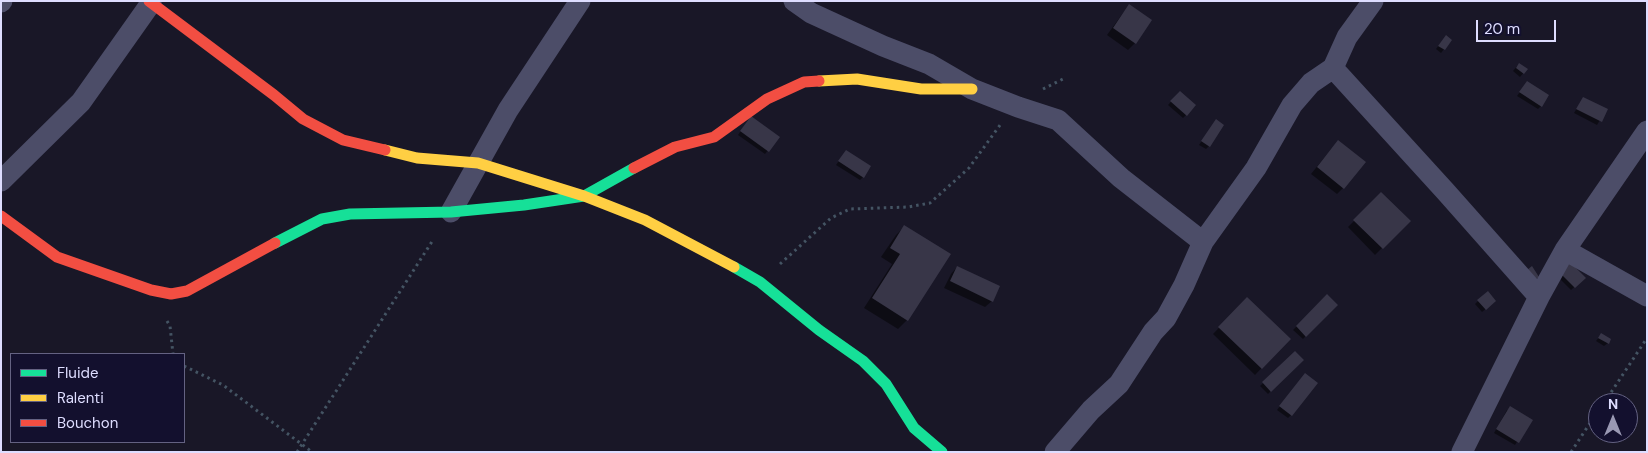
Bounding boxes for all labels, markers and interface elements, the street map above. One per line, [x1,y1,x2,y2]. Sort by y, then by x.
scale bar [1478,10,1558,42]
text: 20 m [1484,19,1520,39]
legend [10,353,185,443]
text: Fluide [57,363,99,383]
text: Ralenti [57,388,104,408]
north arrow [1588,393,1638,443]
text: N [1608,395,1618,413]
text: Bouchon [57,413,118,433]

